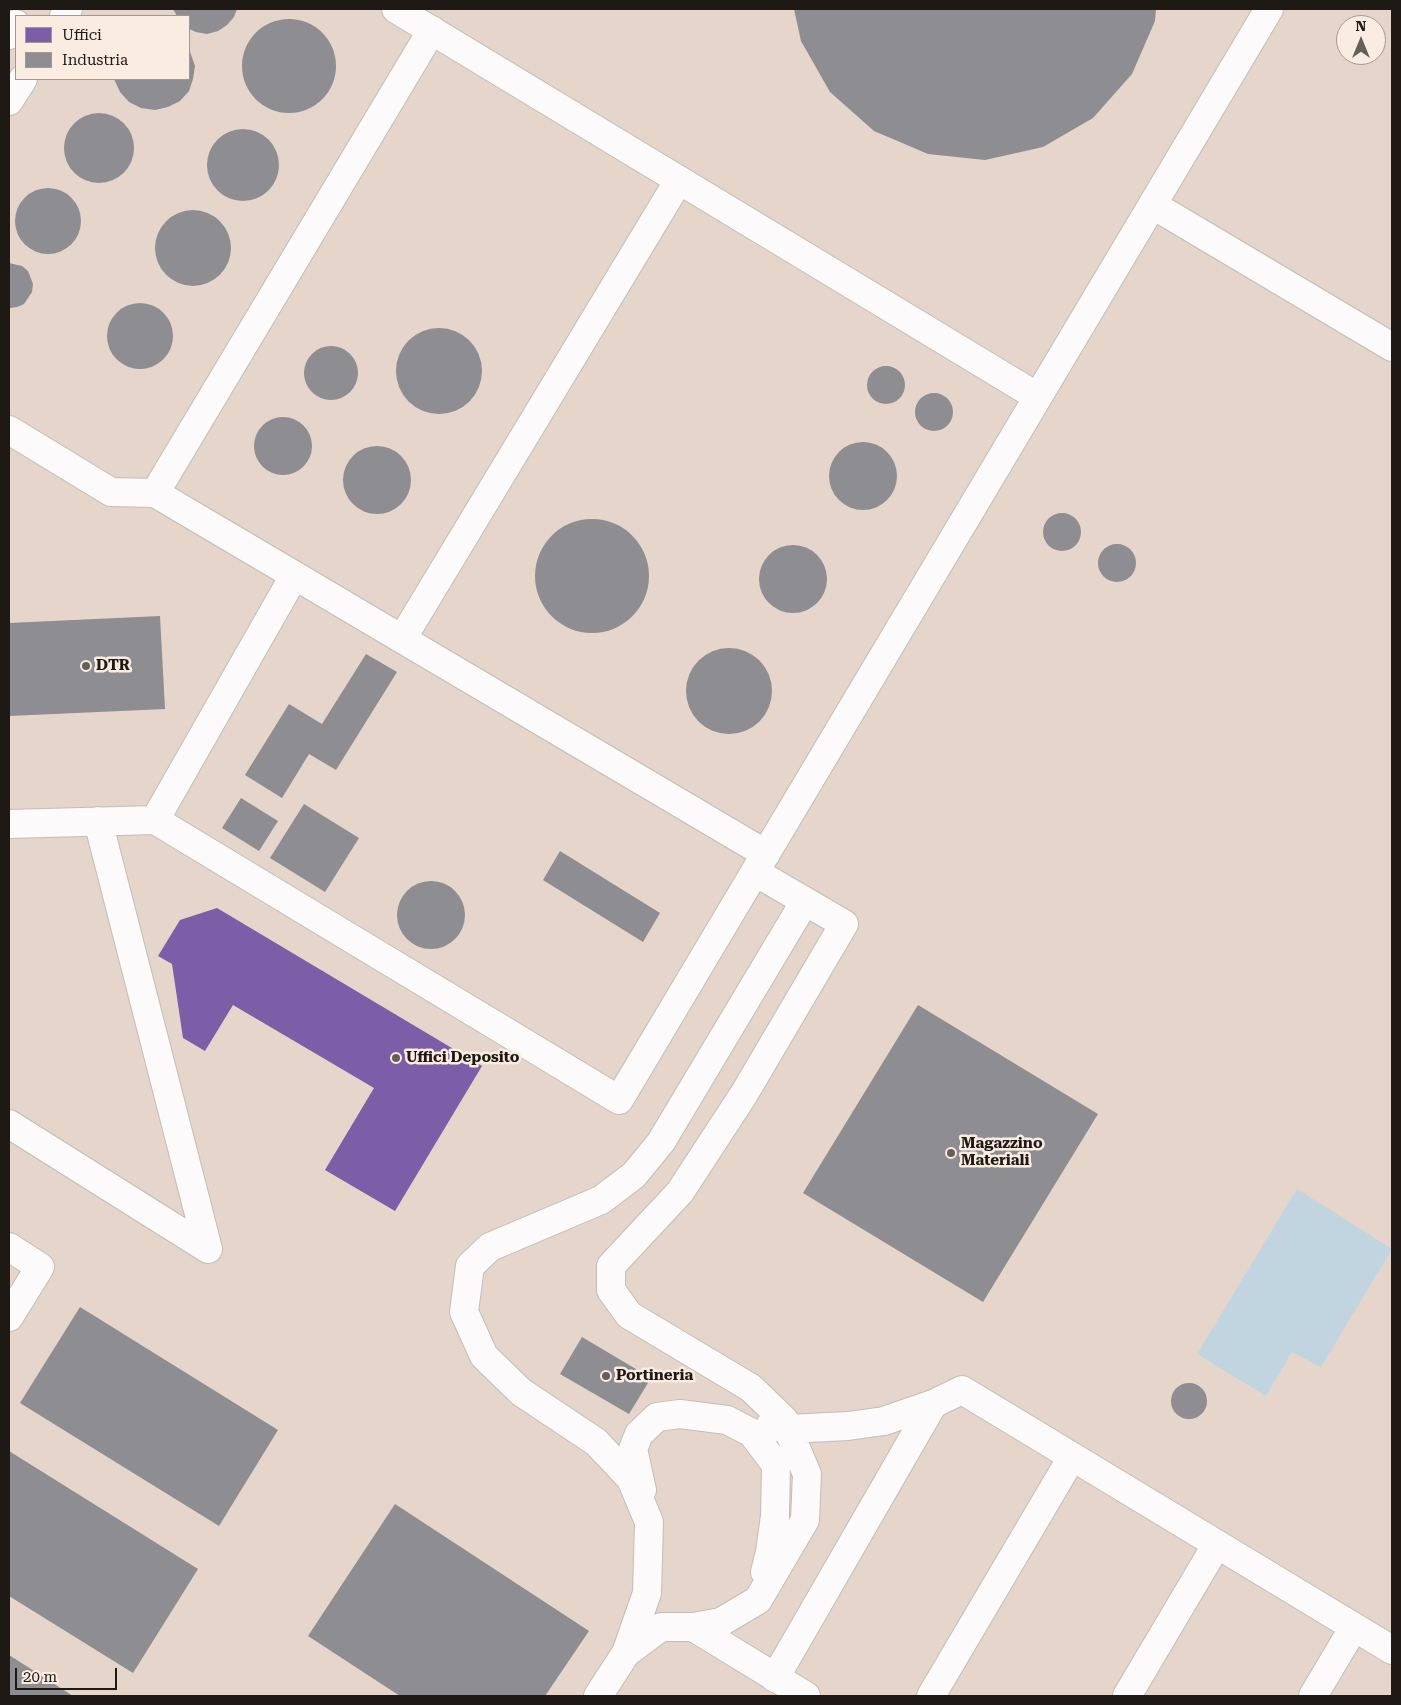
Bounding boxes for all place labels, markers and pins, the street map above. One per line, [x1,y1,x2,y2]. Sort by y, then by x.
place label: DTR [96,657,130,675]
marker: DTR [80,660,92,672]
place label: Uffici Deposito [406,1049,519,1067]
marker: Uffici Deposito [390,1052,402,1064]
place label: Magazzino Materiali [961,1135,1043,1170]
marker: Magazzino Materiali [945,1147,957,1159]
place label: Portineria [616,1367,693,1385]
marker: Portineria [600,1370,612,1382]

